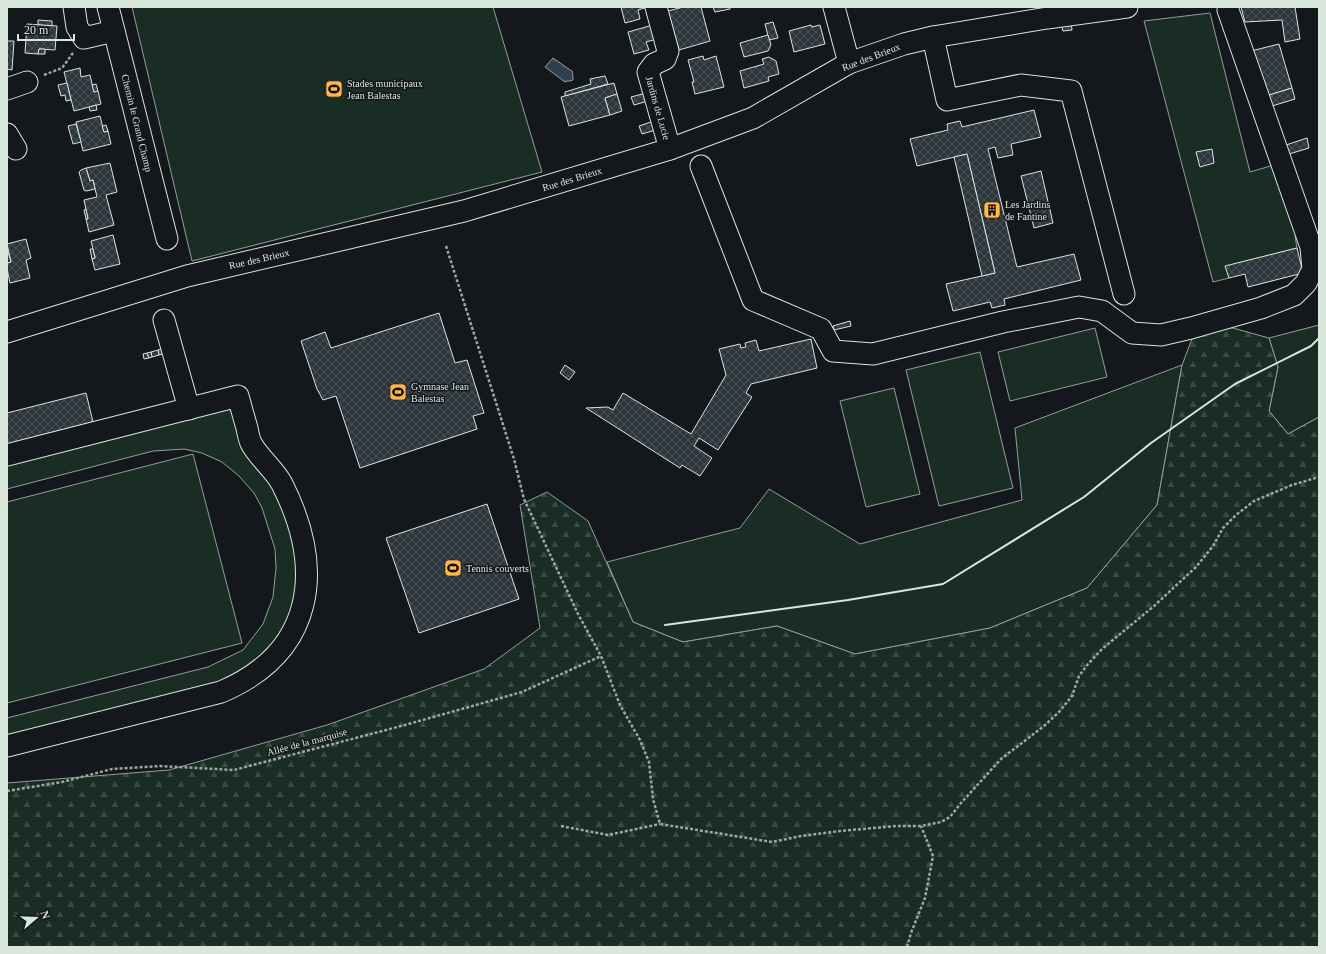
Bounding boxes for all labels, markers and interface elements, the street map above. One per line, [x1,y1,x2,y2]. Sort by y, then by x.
scale bar [18,16,74,42]
text: 20 m [24,23,49,37]
street label: Rue des Brieux [840,41,902,73]
street label: Chemin le Grand Champ [120,73,154,173]
street label: Jardins de Lucie [644,75,672,142]
place label: Stades municipaux Jean Balestas [347,78,423,101]
sports icon: Stades municipaux Jean Balestas [324,79,344,99]
street label: Rue des Brieux [541,165,603,193]
place label: Les Jardins de Fantine [1005,199,1050,222]
building icon: Les Jardins de Fantine [982,200,1002,220]
street label: Rue des Brieux [228,247,290,271]
place label: Gymnase Jean Balestas [411,381,469,404]
sports icon: Gymnase Jean Balestas [388,382,408,402]
sports icon: Tennis couverts [443,558,463,578]
place label: Tennis couverts [466,563,529,574]
street label: Allée de la marquise [266,726,349,758]
north arrow [16,898,56,938]
text: N [38,909,52,921]

